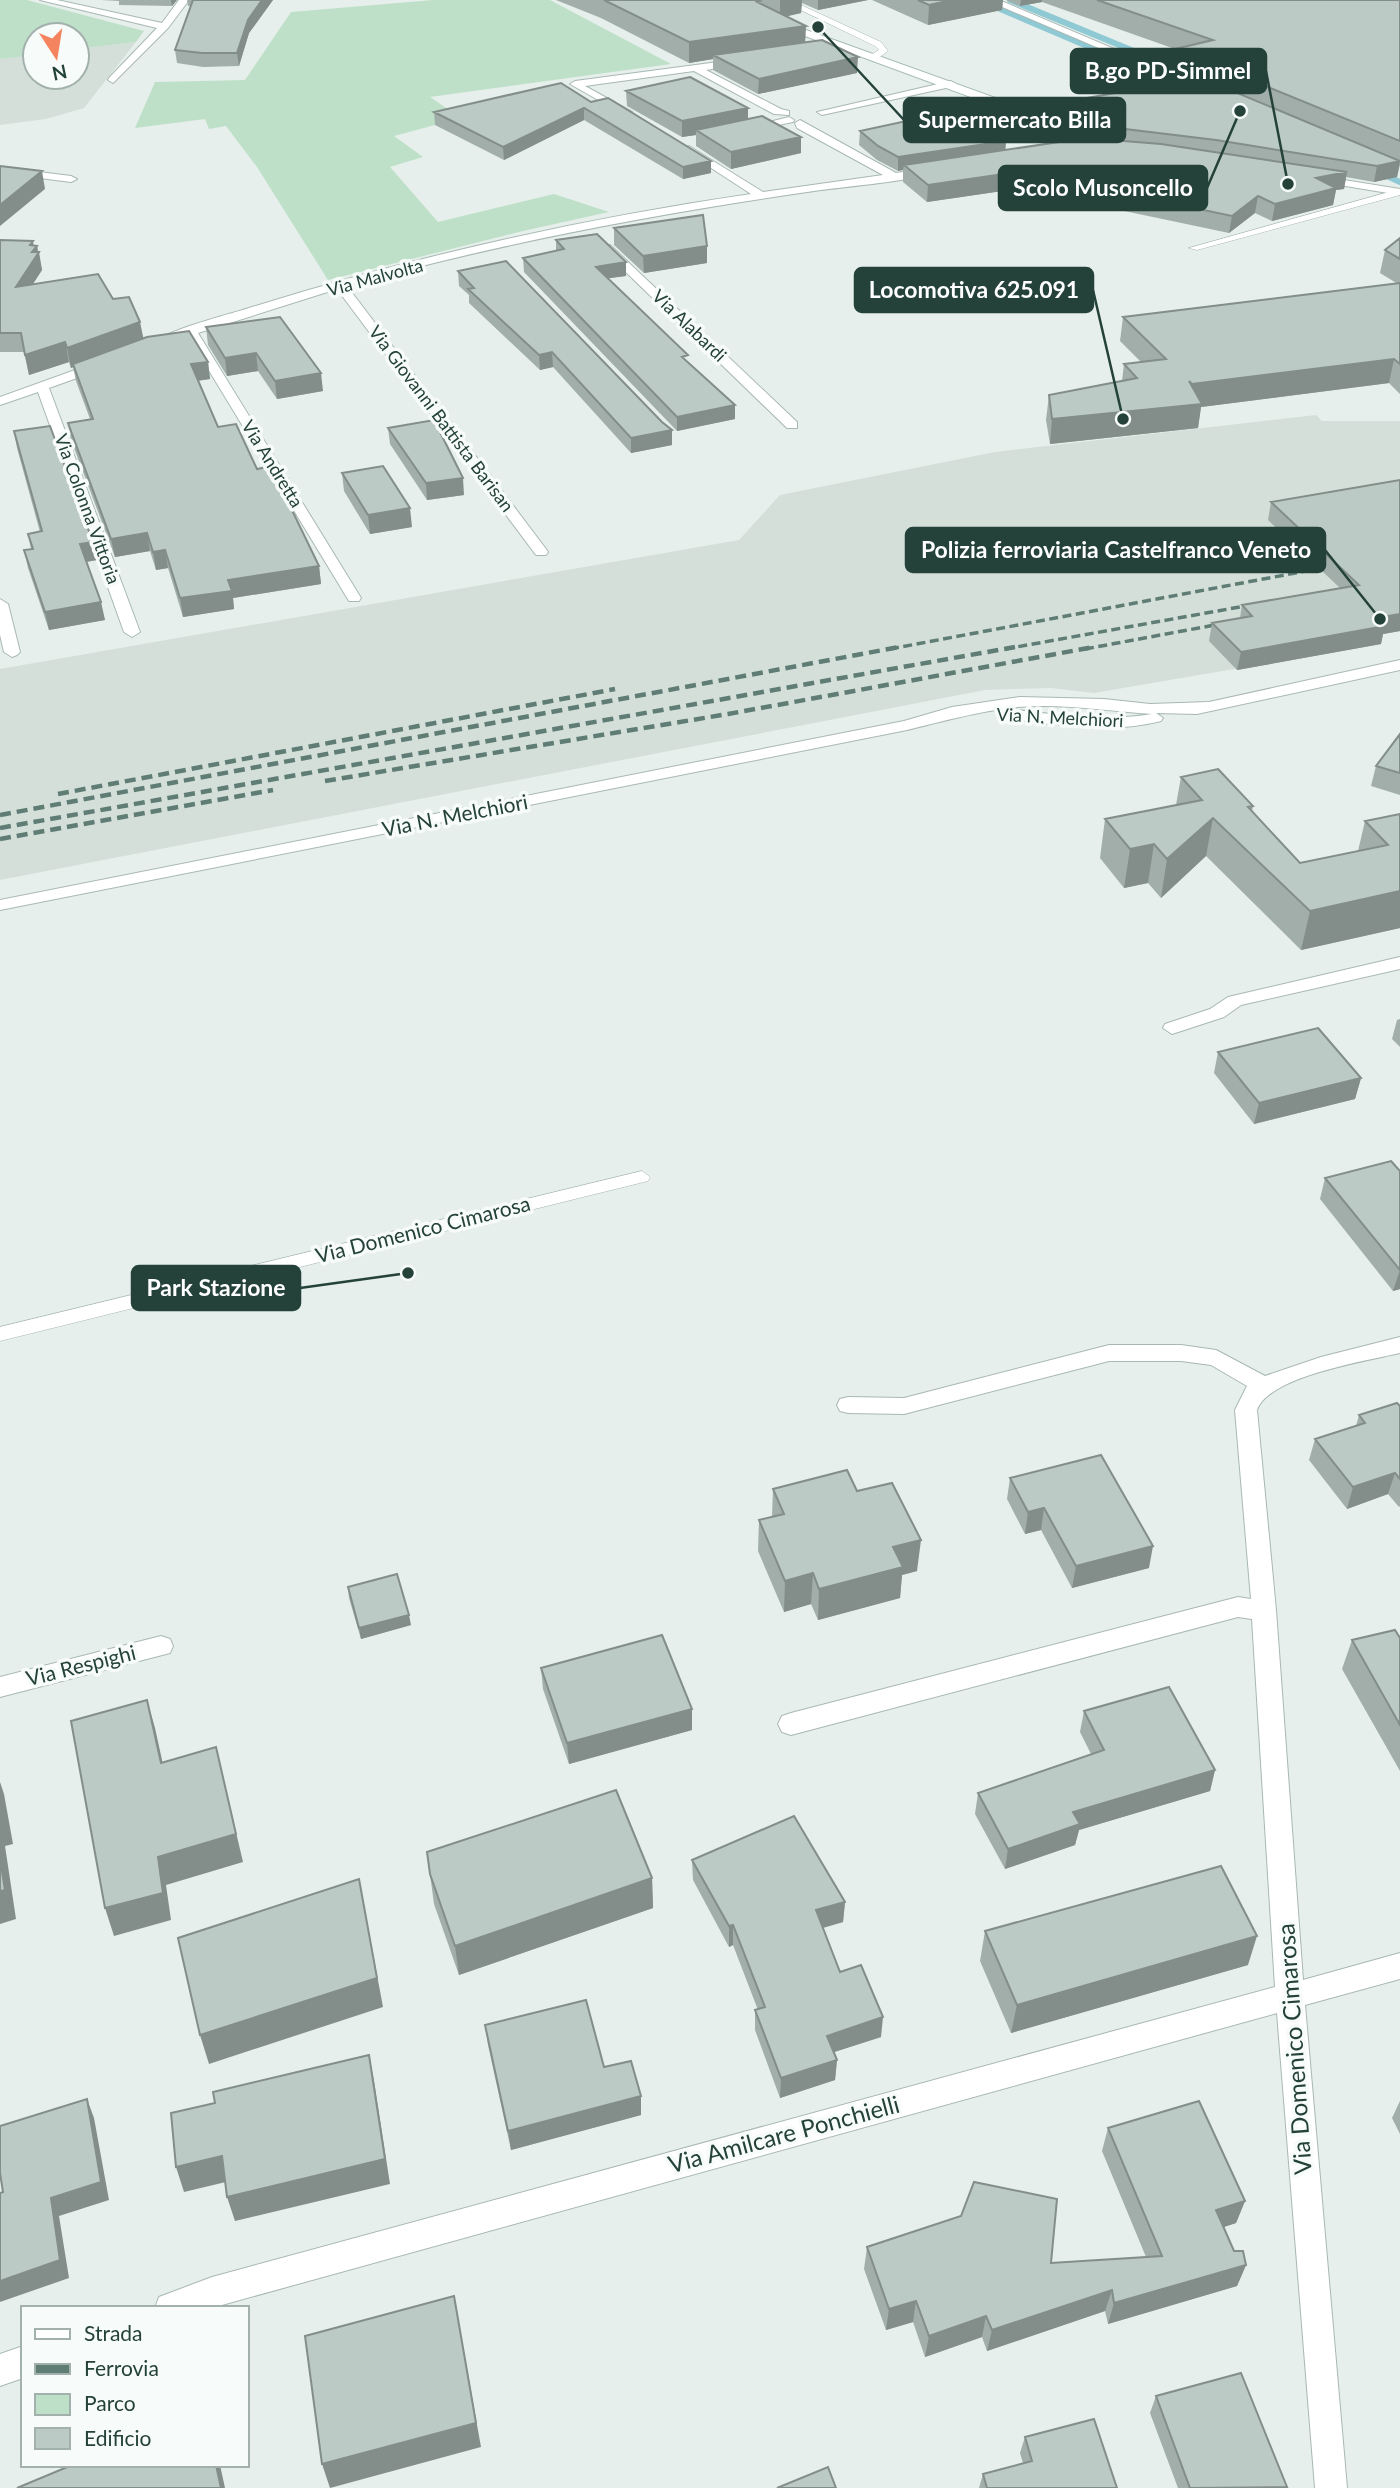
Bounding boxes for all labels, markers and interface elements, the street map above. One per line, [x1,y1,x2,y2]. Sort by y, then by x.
north arrow [21,21,91,91]
callout: B.go PD-Simmel [1071,49,1266,93]
text: B.go PD-Simmel [1085,56,1251,84]
text: N [50,60,69,86]
callout: Supermercato Billa [904,98,1125,142]
text: Supermercato Billa [919,105,1111,133]
callout: Scolo Musoncello [999,166,1207,210]
text: Scolo Musoncello [1013,173,1193,201]
street label: Via Malvolta [324,254,425,300]
callout: Locomotiva 625.091 [855,268,1093,312]
text: Locomotiva 625.091 [869,275,1079,303]
street label: Via Alabardi [648,285,731,366]
street label: Via Giovanni Battista Barisan [365,321,519,516]
street label: Via Andretta [237,416,308,511]
street label: Via Colonna Vittoria [51,430,125,587]
callout: Polizia ferroviaria Castelfranco Veneto [906,528,1325,572]
text: Polizia ferroviaria Castelfranco Veneto [921,535,1311,563]
street label: Via N. Melchiori [996,703,1124,731]
street label: Via N. Melchiori [380,788,530,841]
street label: Via Domenico Cimarosa [313,1190,533,1267]
callout: Park Stazione [132,1266,300,1310]
text: Park Stazione [146,1273,286,1301]
street label: Via Respighi [23,1639,138,1690]
street label: Via Domenico Cimarosa [1270,1922,1317,2176]
street label: Via Amilcare Ponchielli [665,2089,902,2178]
legend [21,2306,248,2467]
text: Strada [84,2320,143,2345]
text: Ferrovia [84,2355,159,2380]
text: Parco [84,2390,136,2415]
text: Edificio [84,2425,152,2450]

